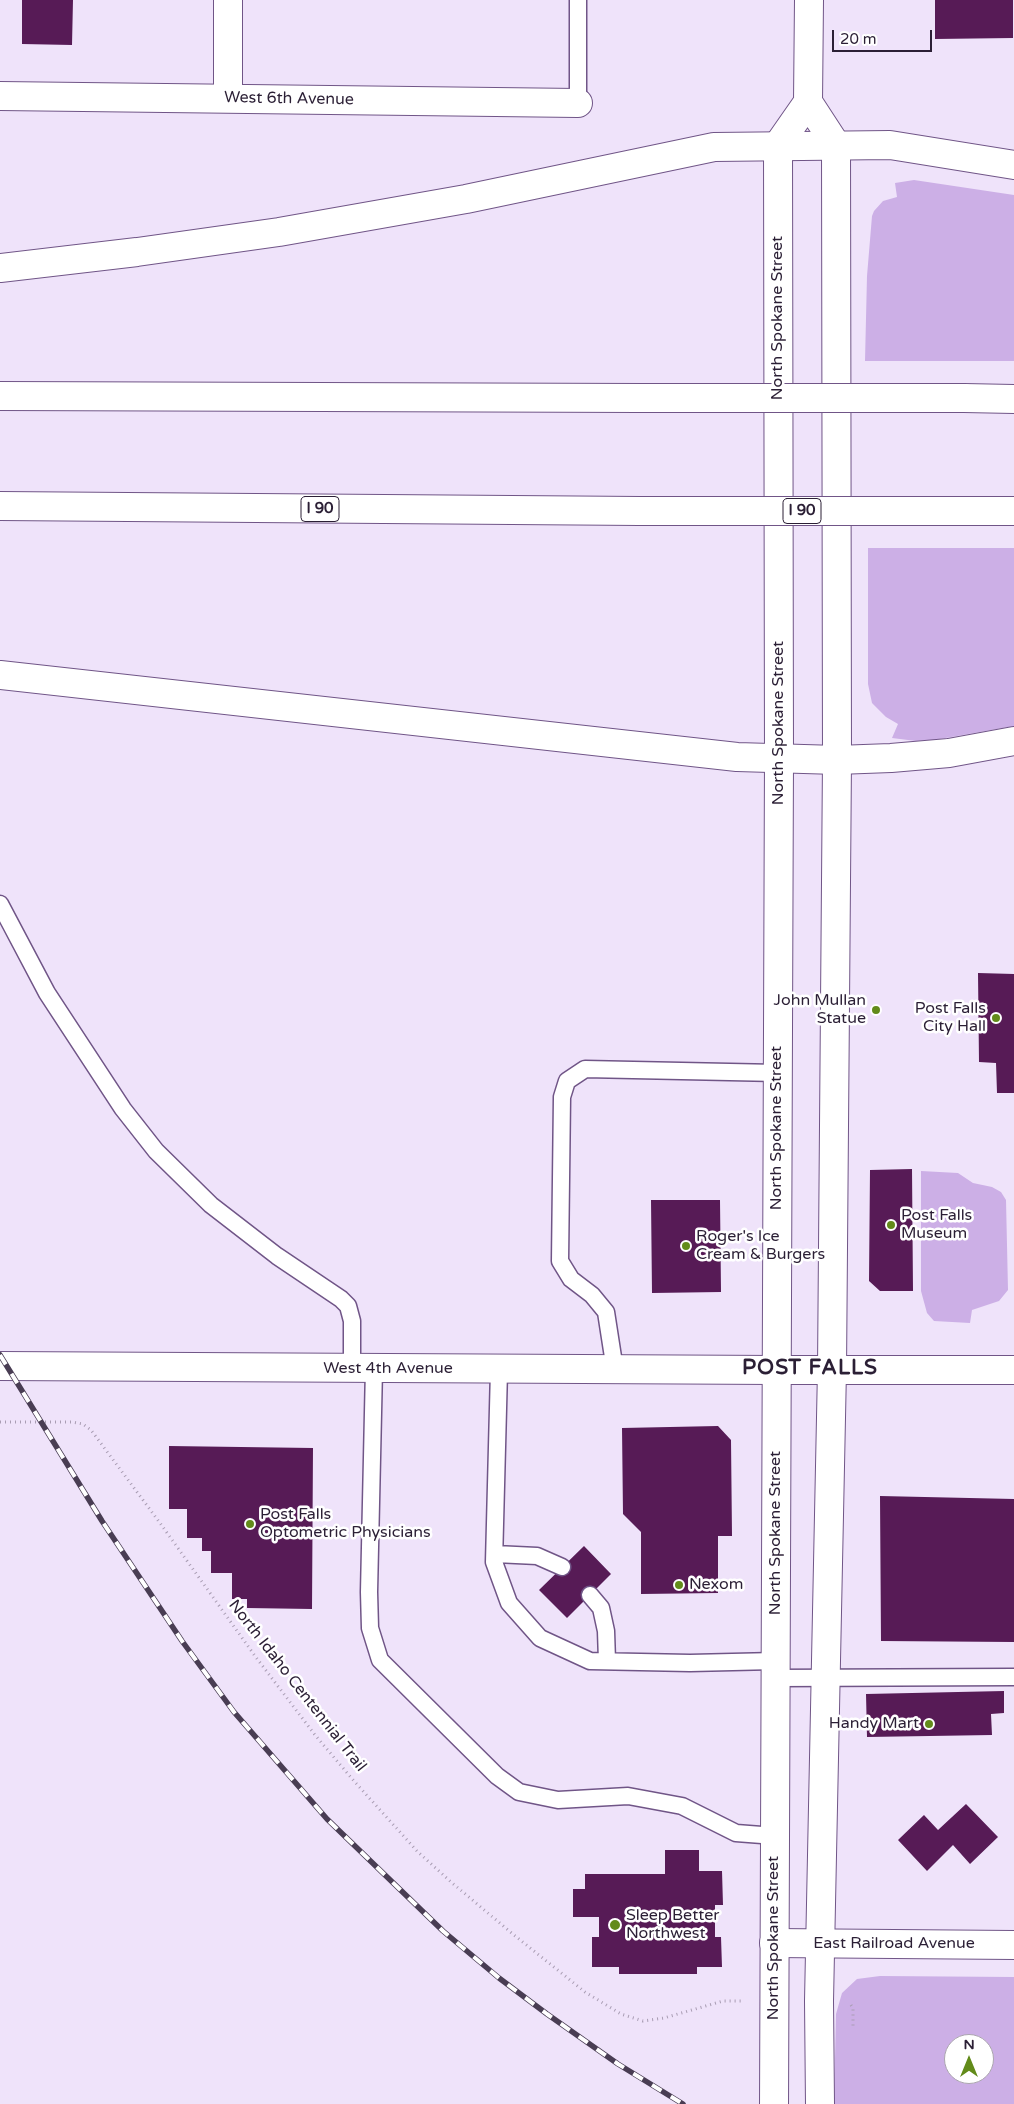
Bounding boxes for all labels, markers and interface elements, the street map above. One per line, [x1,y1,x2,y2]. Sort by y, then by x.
scale bar [834,20,934,52]
text: 20 m [840,30,877,48]
street label: West 6th Avenue [224,88,354,110]
street label: North Spokane Street [768,236,788,400]
road number: I 90 [301,496,339,522]
road number: I 90 [783,498,821,524]
street label: North Spokane Street [769,641,789,805]
place label: John Mullan Statue [773,991,866,1029]
place label: Post Falls City Hall [915,999,986,1037]
marker: John Mullan Statue [870,1004,882,1016]
marker: Post Falls City Hall [990,1012,1002,1024]
street label: North Spokane Street [767,1046,787,1210]
place label: Post Falls Museum [901,1206,972,1244]
marker: Post Falls Museum [885,1219,897,1231]
place label: Roger's Ice Cream & Burgers [696,1227,825,1265]
marker: Roger's Ice Cream & Burgers [680,1240,692,1252]
district label: POST FALLS [741,1355,879,1381]
street label: West 4th Avenue [323,1359,453,1379]
street label: North Spokane Street [766,1451,786,1615]
place label: Post Falls Optometric Physicians [260,1505,431,1543]
marker: Post Falls Optometric Physicians [244,1518,256,1530]
place label: Nexom [689,1575,743,1595]
marker: Nexom [673,1579,685,1591]
street label: North Idaho Centennial Trail [224,1596,370,1776]
place label: Handy Mart [829,1714,919,1734]
marker: Handy Mart [923,1718,935,1730]
street label: North Spokane Street [764,1856,784,2020]
place label: Sleep Better Northwest [626,1906,719,1944]
marker: Sleep Better Northwest [608,1918,622,1932]
street label: East Railroad Avenue [813,1934,975,1954]
north arrow [944,2034,994,2084]
text: N [963,2036,975,2053]

